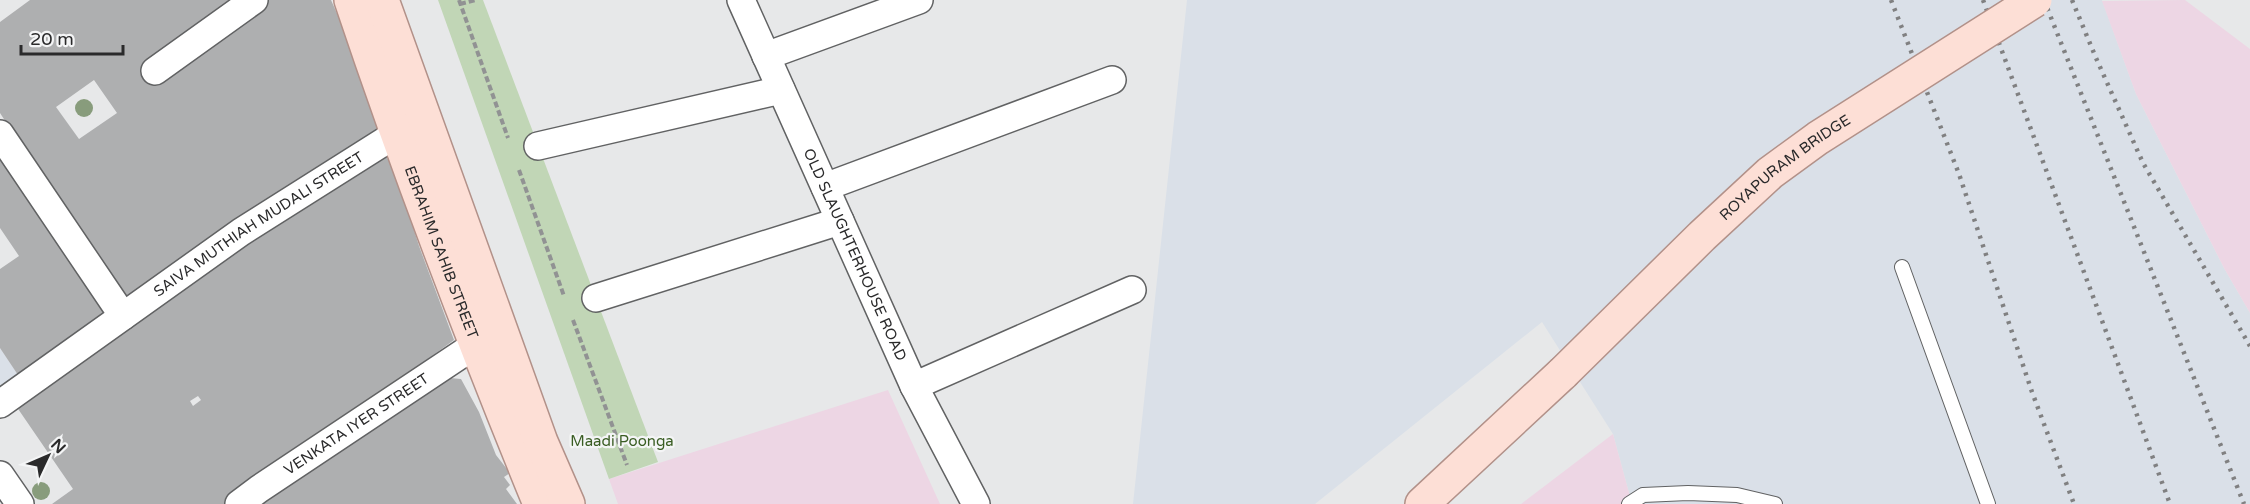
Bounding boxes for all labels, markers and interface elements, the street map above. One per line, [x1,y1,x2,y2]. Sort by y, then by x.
scale bar [21,18,123,56]
text: 20 m [30,28,74,50]
street label: ROYAPURAM BRIDGE [1716,111,1854,224]
street label: OLD SLAUGHTERHOUSE ROAD [800,146,911,364]
street label: SAIVA MUTHIAH MUDALI STREET [150,148,367,300]
street label: EBRAHIM SAHIB STREET [401,163,482,341]
street label: VENKATA IYER STREET [281,369,432,479]
north arrow [18,426,78,486]
park label: Maadi Poonga [570,432,674,450]
text: N [46,435,70,458]

